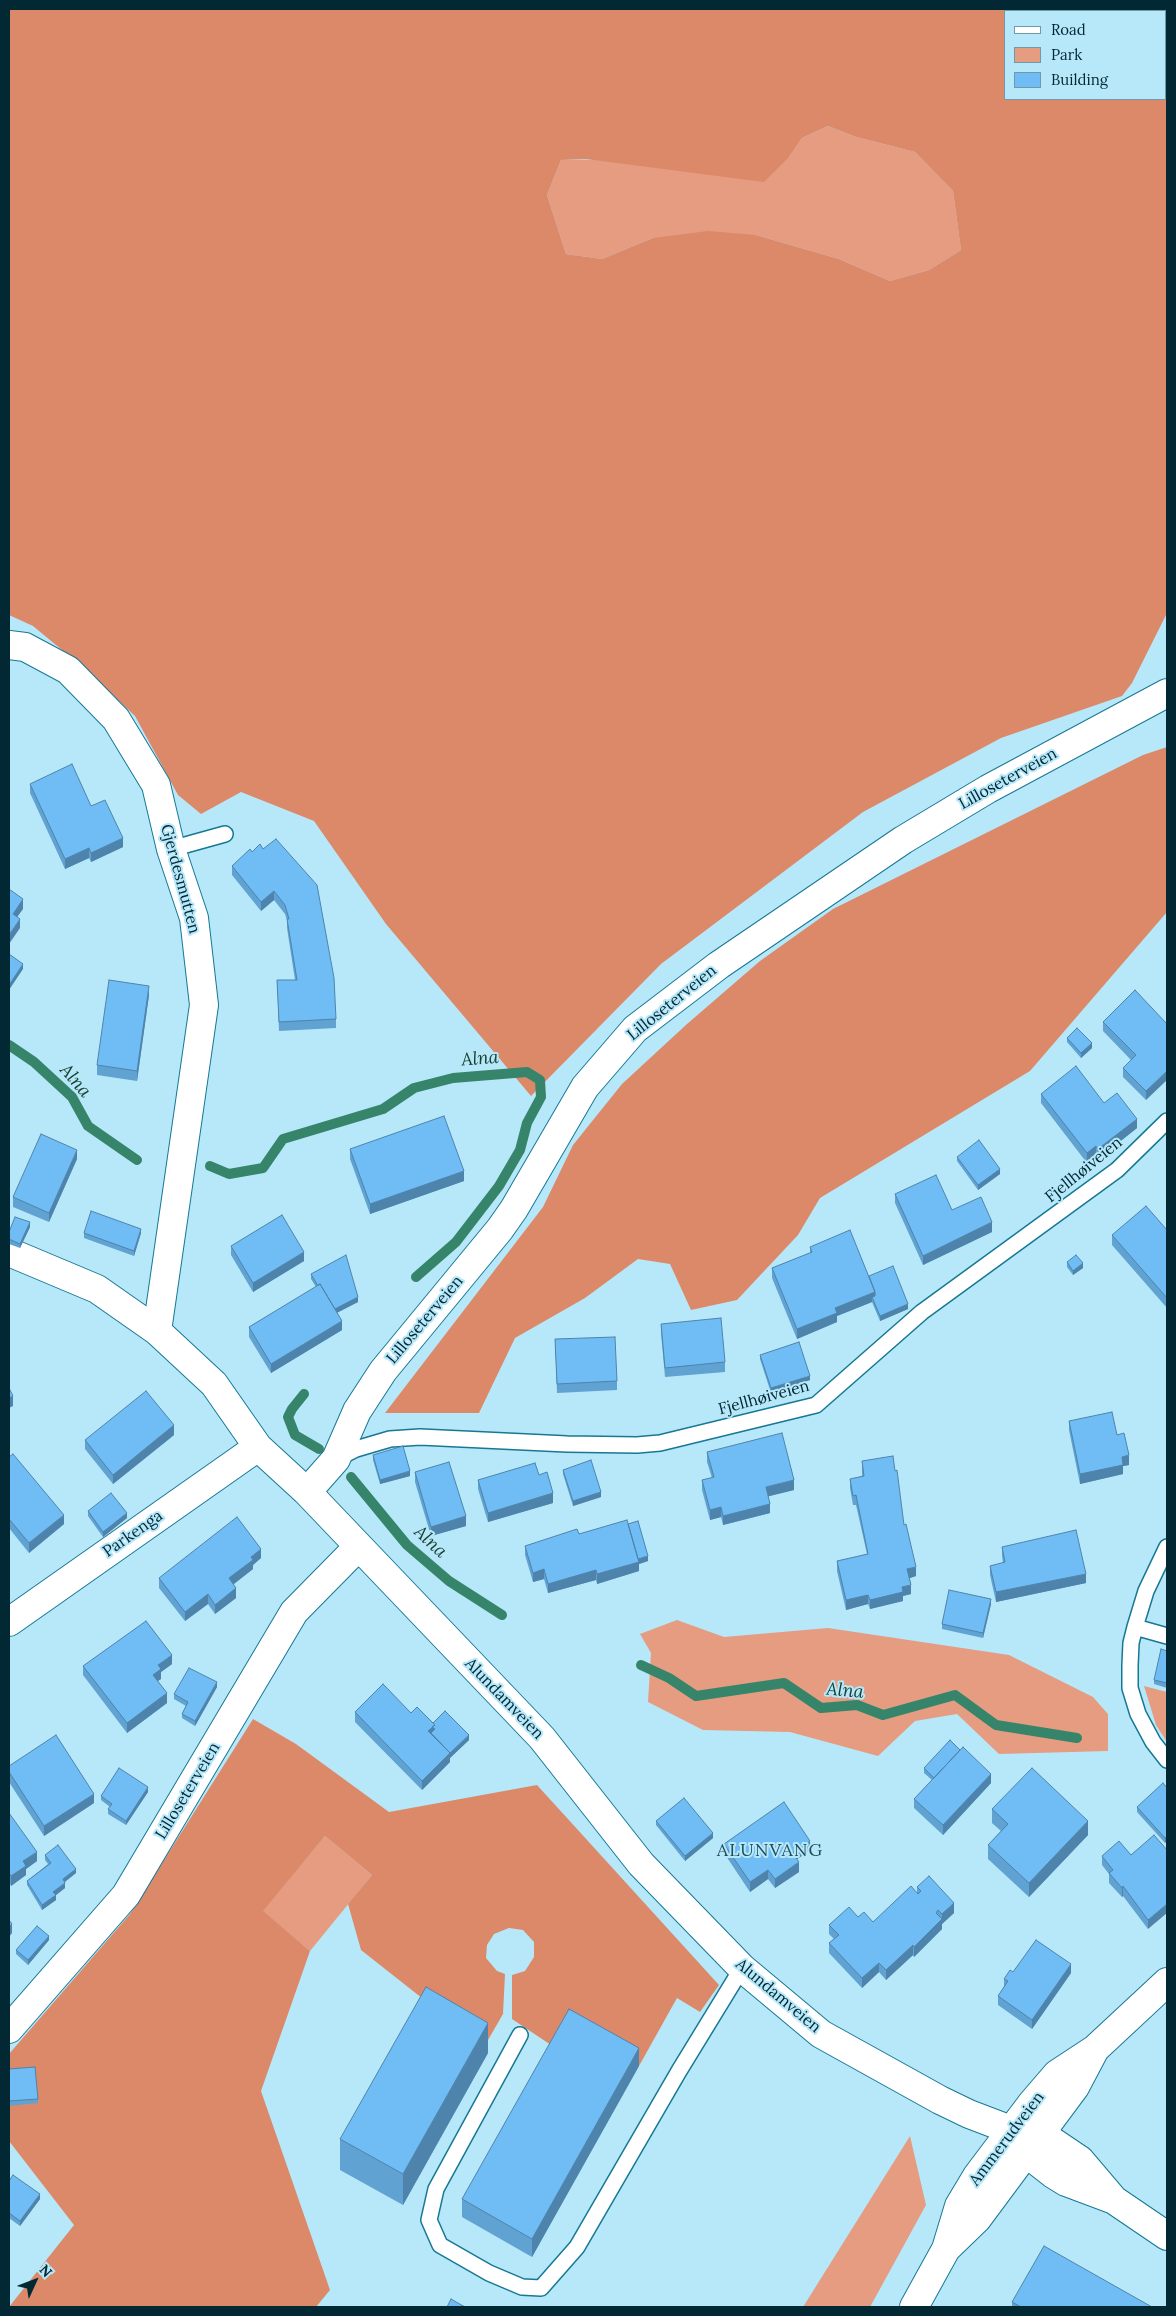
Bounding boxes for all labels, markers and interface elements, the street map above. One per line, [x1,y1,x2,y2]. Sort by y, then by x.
legend [1004,10,1166,100]
text: Road [1051,20,1086,39]
text: Park [1051,45,1082,64]
text: Building [1051,70,1108,89]
street label: Lilloseterveien [956,744,1060,814]
street label: Gjerdesmutten [156,822,204,936]
street label: Lilloseterveien [624,961,720,1045]
water label: Alna [461,1047,499,1071]
water label: Alna [55,1060,95,1102]
street label: Fjellhøiveien [1042,1133,1126,1207]
street label: Lilloseterveien [383,1272,467,1368]
street label: Fjellhøiveien [716,1377,812,1419]
street label: Parkenga [99,1506,167,1562]
water label: Alna [409,1521,451,1563]
street label: Alundamveien [461,1654,547,1744]
water label: Alna [826,1679,864,1703]
street label: Lilloseterveien [152,1739,224,1843]
district label: ALUNVANG [716,1840,824,1862]
street label: Alundamveien [732,1955,824,2037]
street label: Ammerudveien [965,2088,1049,2190]
north arrow [10,2256,60,2306]
text: N [36,2261,56,2281]

